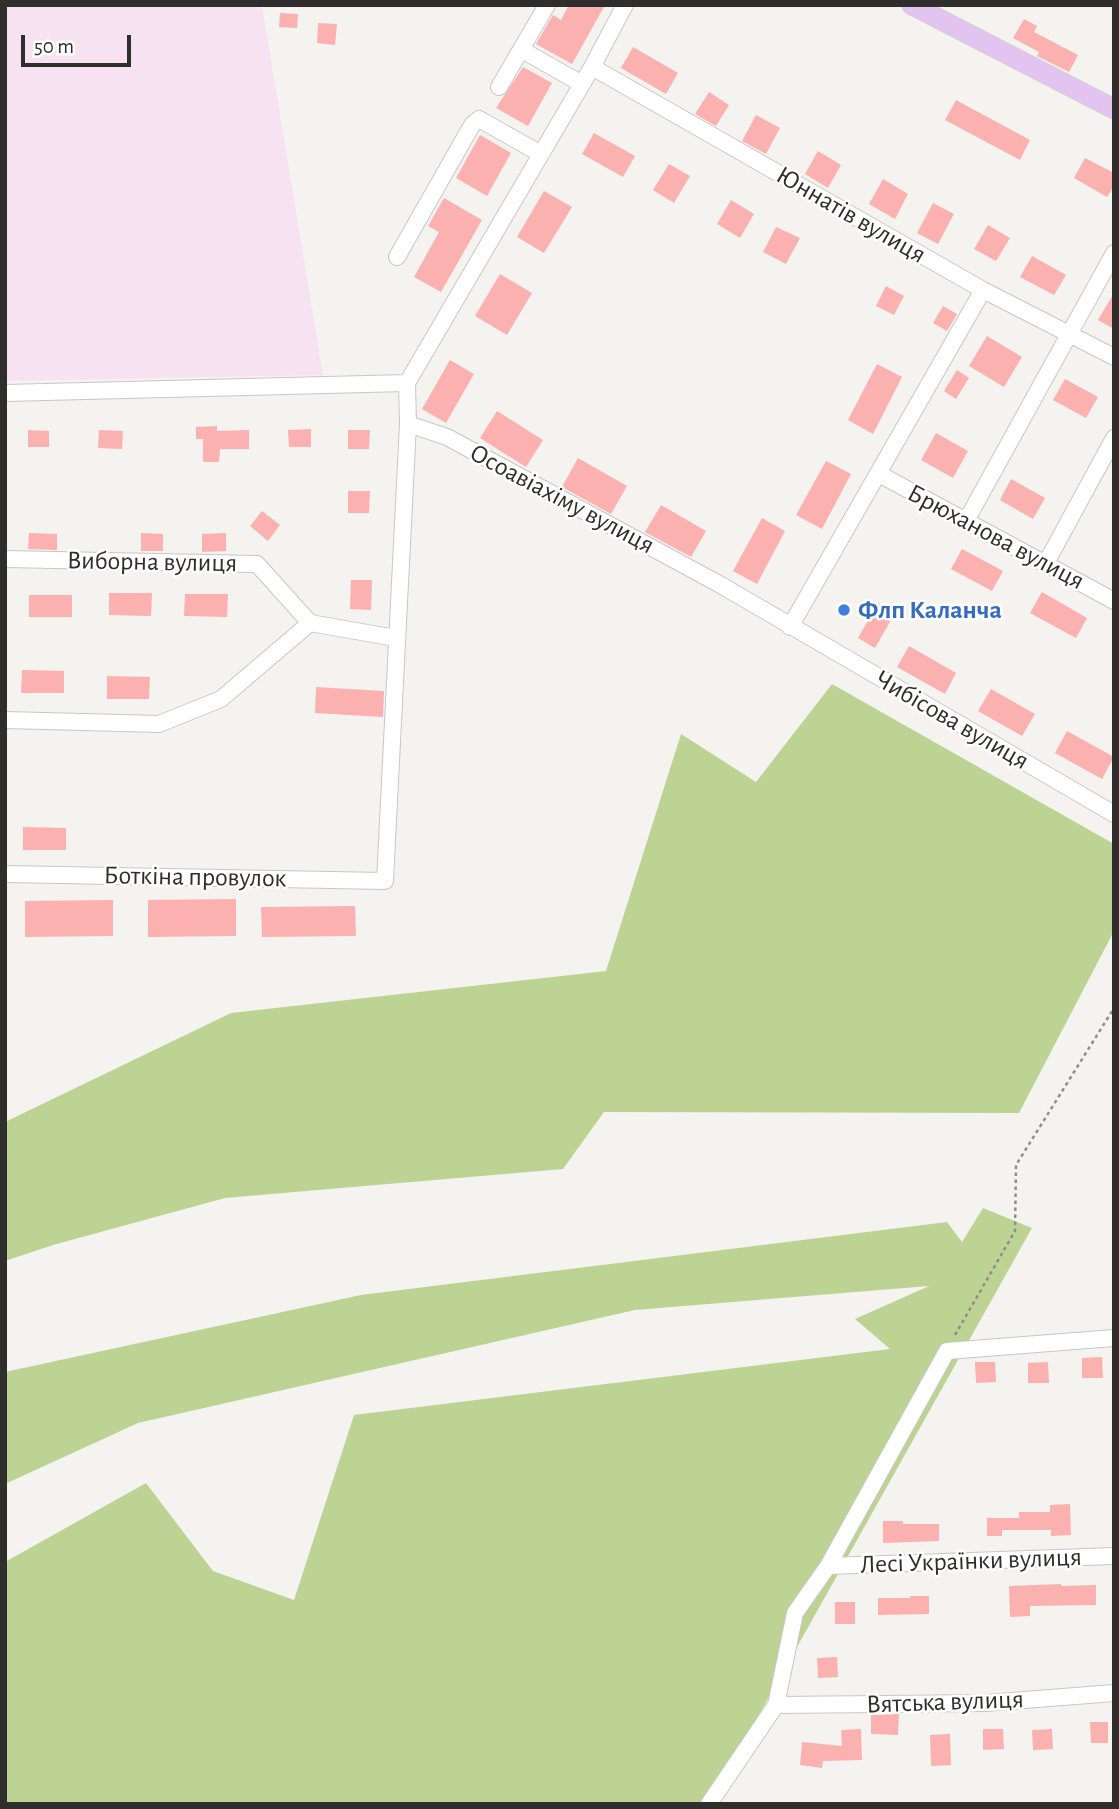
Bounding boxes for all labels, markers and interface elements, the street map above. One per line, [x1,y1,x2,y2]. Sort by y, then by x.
scale bar [24,21,135,65]
text: 50 m [34,36,74,57]
street label: Юннатів вулиця [771,160,931,270]
street label: Осоавіахіму вулиця [464,437,660,561]
street label: Брюханова вулиця [902,477,1090,597]
street label: Виборна вулиця [67,545,237,579]
place label: Флп Каланча [858,594,1002,626]
marker: Флп Каланча [836,602,852,618]
street label: Чибісова вулиця [870,663,1034,777]
street label: Боткіна провулок [103,860,287,894]
street label: Лесі Українки вулиця [860,1542,1082,1580]
street label: Вятська вулиця [866,1684,1024,1720]

